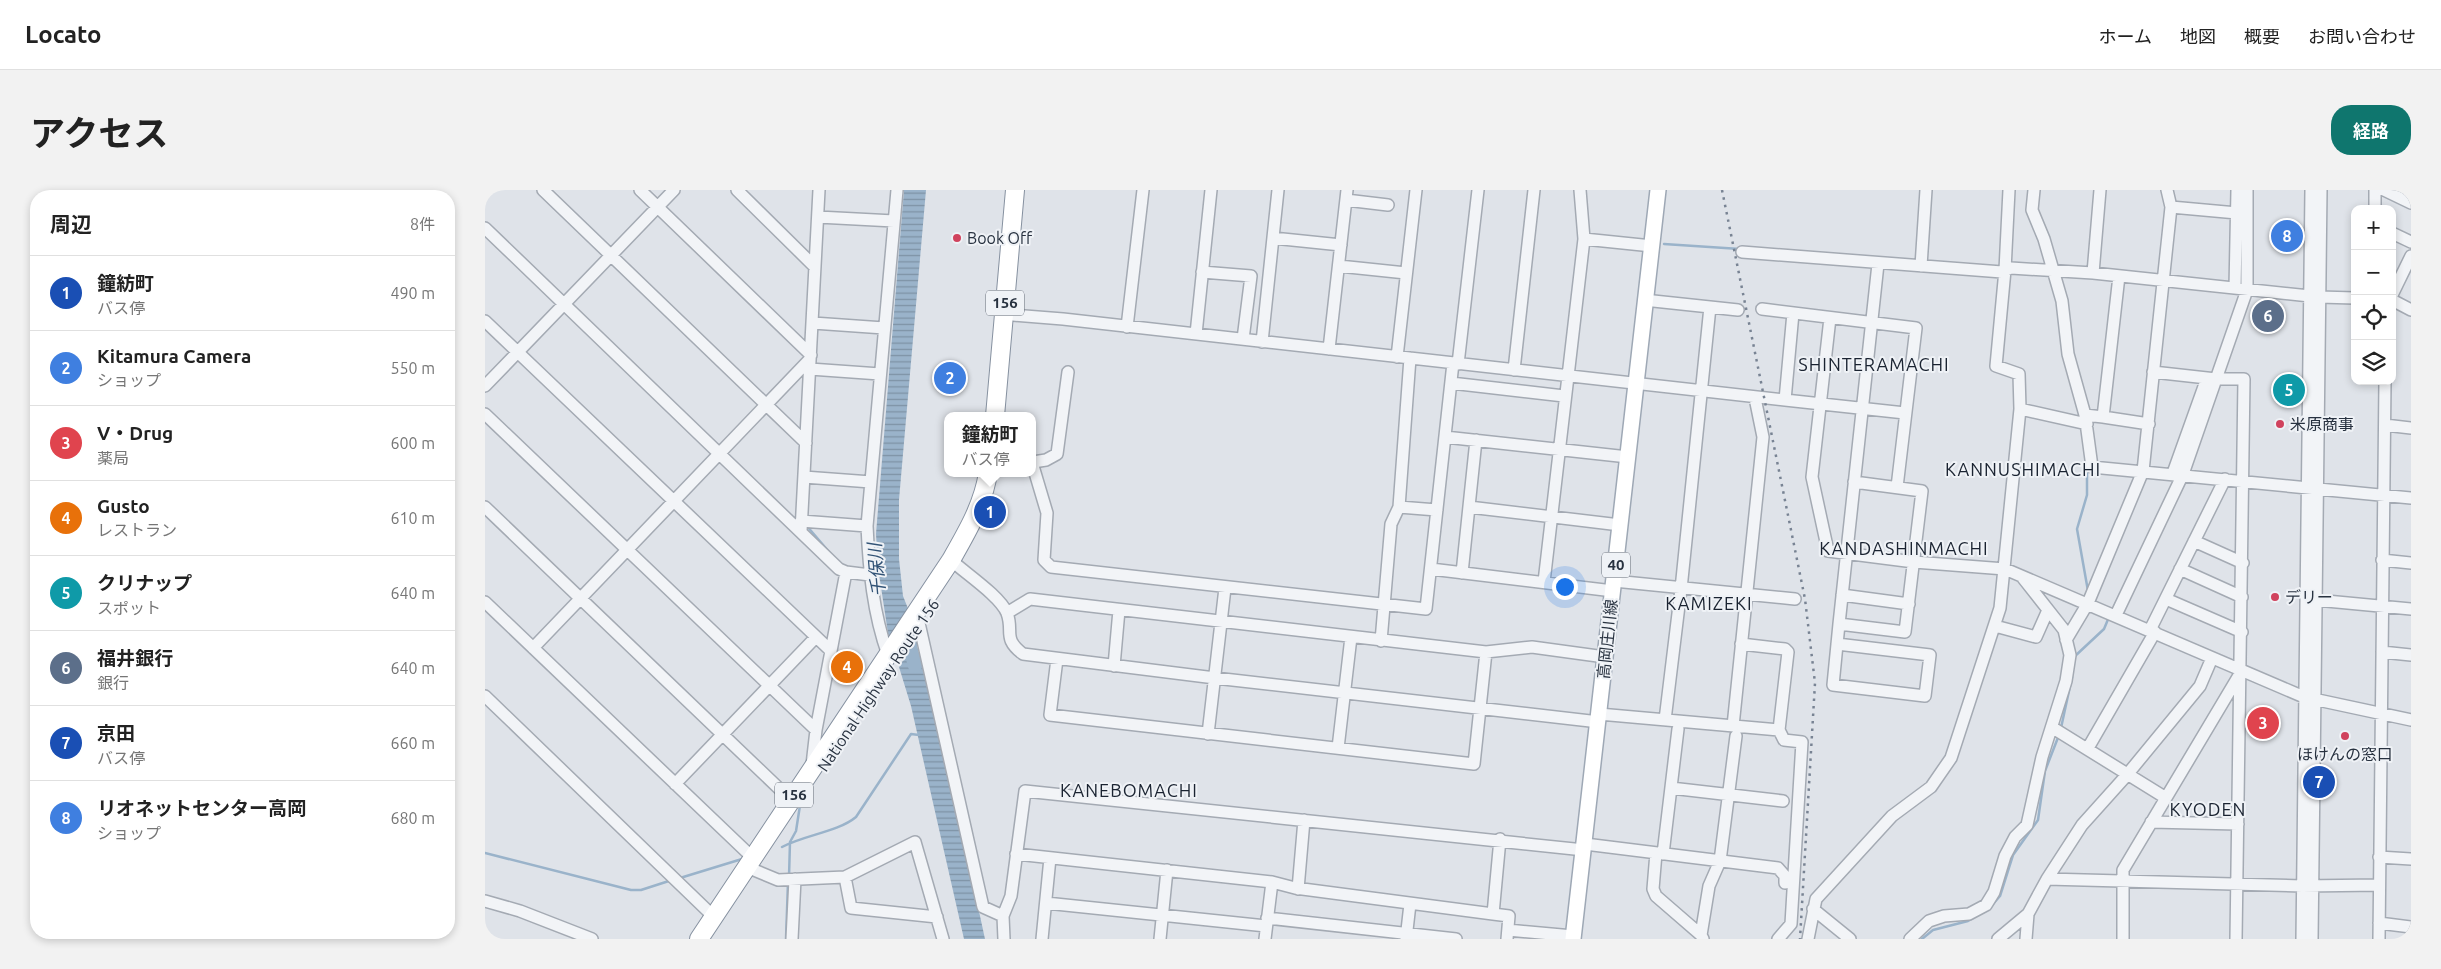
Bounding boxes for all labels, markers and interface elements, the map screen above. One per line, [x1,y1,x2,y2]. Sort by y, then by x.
text: Locato [25,21,101,48]
text: ホーム [2099,26,2152,46]
text: 地図 [2180,26,2216,46]
text: 概要 [2244,26,2280,46]
text: お問い合わせ [2308,26,2416,46]
button: 経路 [2331,105,2411,155]
text: アクセス [30,113,168,153]
map controls [2351,205,2396,385]
button: + [2351,205,2396,250]
text: 周辺 [50,212,92,236]
text: 8件 [410,215,435,233]
pin: 8 [2271,217,2303,255]
place label: Book Off [967,229,1033,247]
marker: Book Off [951,232,963,244]
button: − [2351,250,2396,295]
text: 鐘紡町 [97,272,154,294]
text: 1 [61,284,71,302]
text: 490 m [390,284,435,302]
road number: 156 [986,290,1024,316]
button: locate [2351,295,2396,340]
pin: 6 [2252,297,2284,335]
text: バス停 [97,299,145,317]
button: layers [2351,340,2396,385]
text: Kitamura Camera [97,345,251,367]
district label: SHINTERAMACHI [1798,354,1950,374]
text: 2 [61,359,71,377]
text: 550 m [390,359,435,377]
pin: 2 [934,359,966,397]
text: ショップ [97,371,161,389]
pin: 5 [2273,371,2305,409]
popup [944,412,1036,477]
place label: 米原商事 [2290,415,2354,433]
marker: 米原商事 [2274,418,2286,430]
text: V・Drug [97,422,173,444]
text: 鐘紡町 [961,423,1019,445]
text: 3 [61,434,71,452]
text: 600 m [390,434,435,452]
text: 薬局 [97,449,129,467]
text: バス停 [961,450,1010,468]
district label: KANNUSHIMACHI [1945,459,2101,479]
pin: 1 [974,493,1006,531]
text: Gusto [97,495,150,517]
text: 4 [61,509,71,527]
text: 610 m [390,509,435,527]
text: レストラン [97,521,177,539]
district label: KANDASHINMACHI [1819,538,1989,558]
water label: 千保川 [864,540,888,598]
road number: 40 [1602,552,1630,578]
text: クリナップ [97,572,192,594]
your location [1552,574,1578,600]
text: 5 [61,584,71,602]
text: 640 m [390,584,435,602]
place label: デリー [2285,588,2333,606]
marker: デリー [2269,591,2281,603]
district label: KAMIZEKI [1665,593,1753,613]
street label: National Highway Route 156 [813,595,943,775]
street label: 高岡庄川線 [1594,598,1620,680]
text: スポット [97,599,161,617]
text: 福井銀行 [97,647,173,669]
pin: 4 [831,648,863,686]
text: 6 [61,659,71,677]
text: 640 m [390,659,435,677]
text: 銀行 [97,674,129,692]
pin: 3 [2247,704,2279,742]
text: 京田 [97,722,135,744]
marker: ほけんの窓口 [2339,730,2351,742]
text: 7 [61,734,71,752]
text: 660 m [390,734,435,752]
place label: ほけんの窓口 [2297,745,2393,763]
text: バス停 [97,749,145,767]
pin: 7 [2303,763,2335,801]
district label: KANEBOMACHI [1060,780,1198,800]
road number: 156 [775,782,813,808]
text: リオネットセンター高岡 [97,797,306,819]
district label: KYODEN [2170,799,2246,819]
text: 8 [61,809,71,827]
text: 680 m [390,809,435,827]
text: ショップ [97,824,161,842]

